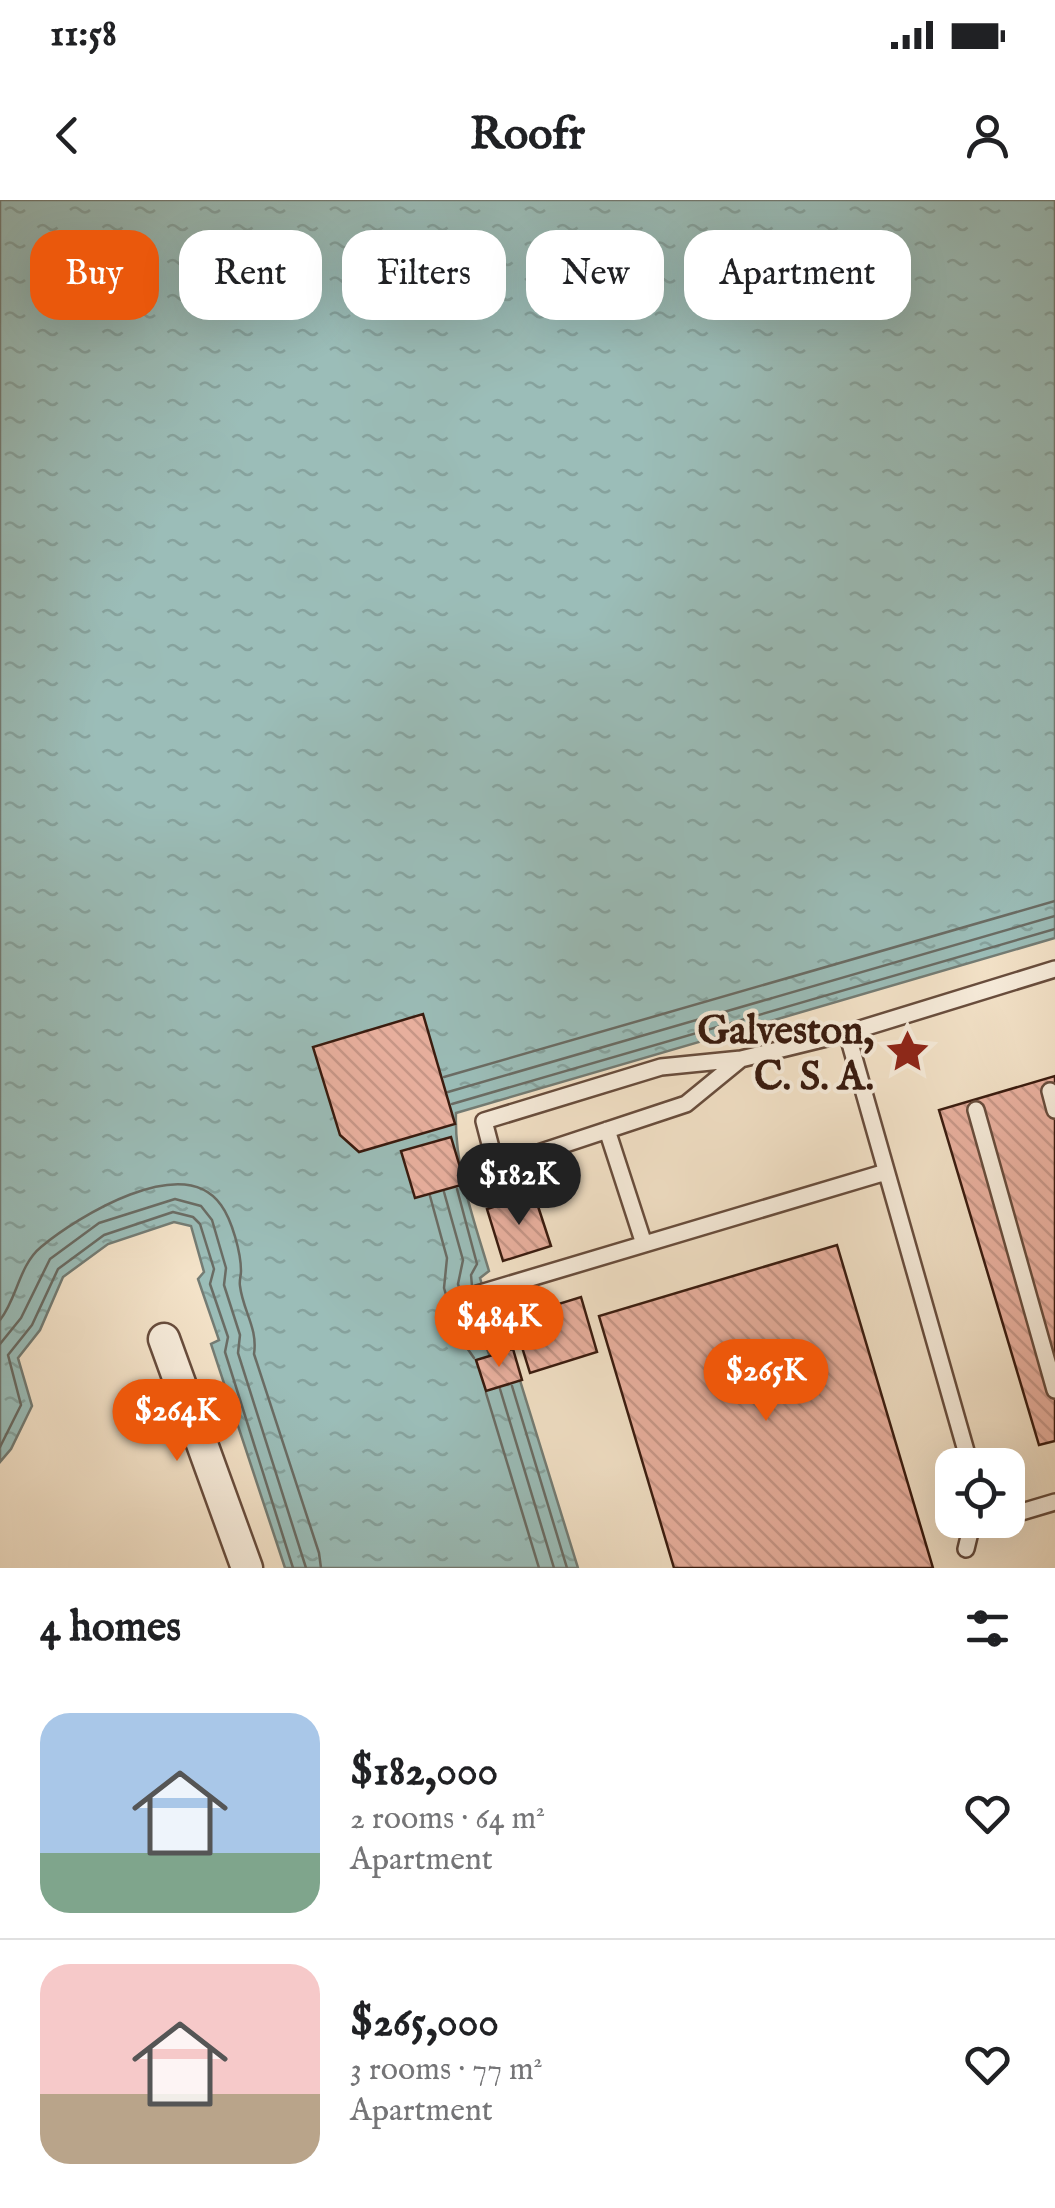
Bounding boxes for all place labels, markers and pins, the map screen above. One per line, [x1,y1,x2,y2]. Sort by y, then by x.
place label: Galveston, C. S. A. [698,1007,874,1104]
place icon: Galveston, C. S. A. [883,1028,931,1076]
pin: $182K [449,1143,589,1228]
pin: $484K [429,1285,569,1370]
pin: $265K [696,1339,836,1424]
pin: $264K [107,1379,247,1464]

